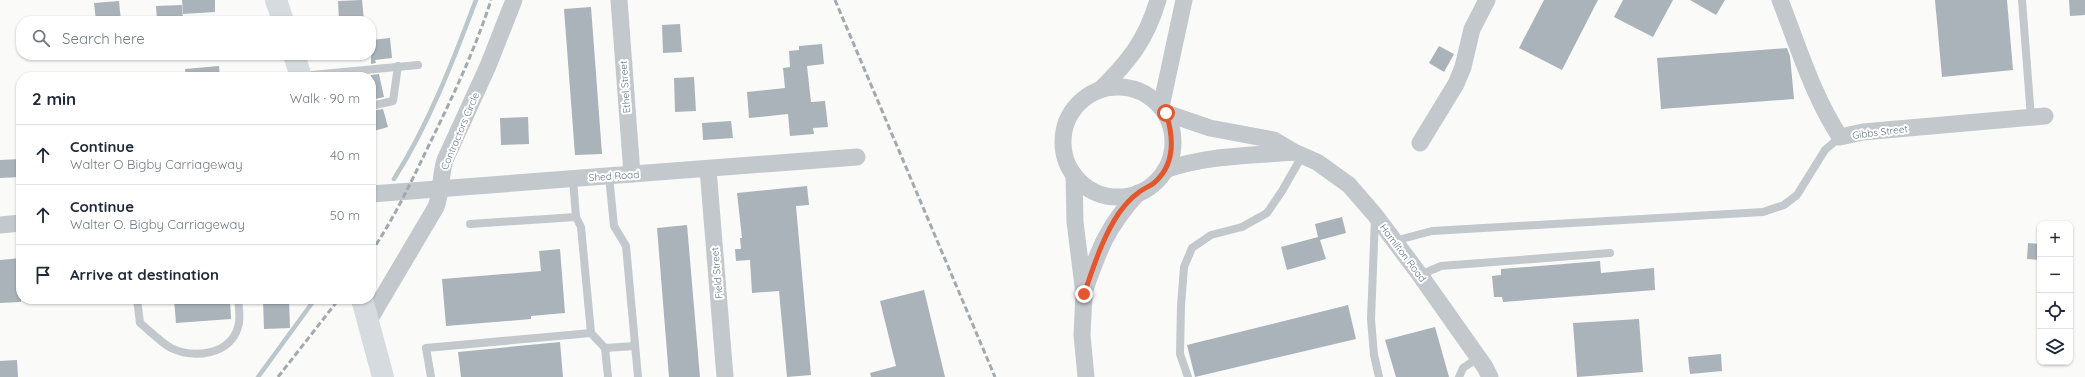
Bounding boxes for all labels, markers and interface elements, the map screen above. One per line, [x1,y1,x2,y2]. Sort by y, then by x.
search box [16,16,376,60]
icon: search [30,27,52,49]
text: Search here [62,29,145,48]
street label: Ethel Street [617,60,633,114]
text: 2 min [32,88,76,109]
text: Walk · 90 m [290,90,360,106]
street label: Contractors Circle [438,90,482,172]
route start [1157,104,1175,122]
street label: Gibbs Street [1851,122,1909,142]
text: Continue [70,137,134,156]
icon: ahead [32,144,54,166]
text: 40 m [330,147,360,163]
text: Walter O Bigby Carriageway [70,156,243,172]
street label: Shed Road [588,168,640,184]
text: Continue [70,197,134,216]
icon: ahead [32,204,54,226]
text: 50 m [330,207,360,223]
text: Walter O. Bigby Carriageway [70,216,245,232]
street label: Hamilton Road [1377,221,1429,285]
map controls [2037,221,2073,365]
button: + [2037,221,2073,257]
street label: Field Street [708,246,726,299]
button: − [2037,257,2073,293]
icon: arrive [32,264,54,286]
text: Arrive at destination [70,265,219,284]
route end [1075,285,1093,303]
button: locate [2037,293,2073,329]
button: layers [2037,329,2073,365]

